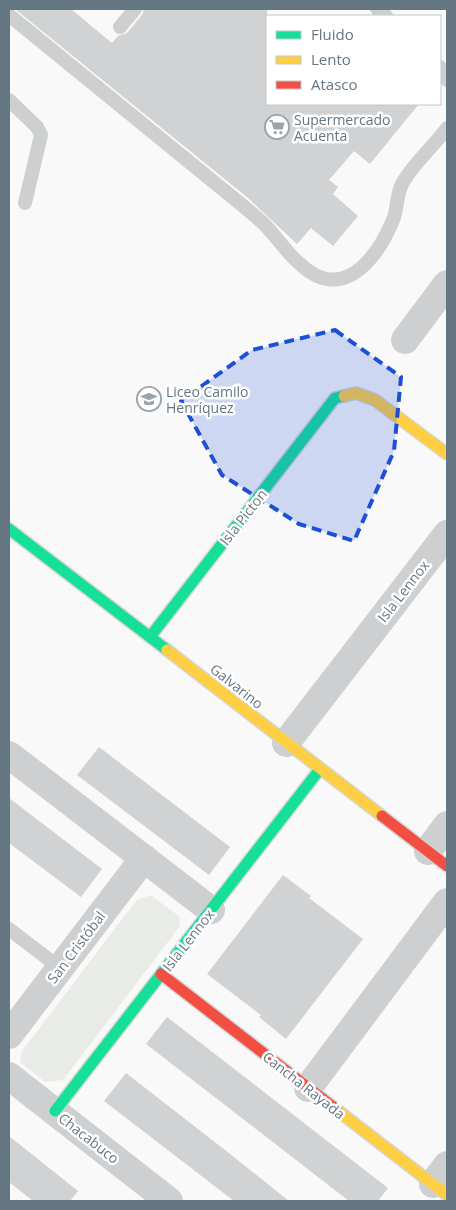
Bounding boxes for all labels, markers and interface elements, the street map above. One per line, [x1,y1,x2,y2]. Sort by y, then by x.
legend [266,15,441,105]
text: Fluido [311,24,354,44]
text: Lento [311,49,351,69]
text: Atasco [311,74,358,94]
place label: Supermercado Acuenta [294,110,390,145]
supermarket icon: Supermercado Acuenta [264,114,290,140]
place label: Liceo Camilo Henríquez [166,382,249,417]
school or university icon: Liceo Camilo Henríquez [136,386,162,412]
street label: Isla Picton [215,485,271,549]
street label: Isla Lennox [373,556,434,626]
street label: Galvarino [207,659,267,713]
street label: Isla Lennox [158,905,219,975]
street label: San Cristóbal [43,907,109,987]
street label: Cancha Rayada [259,1047,349,1123]
street label: Chacabuco [55,1108,123,1168]

